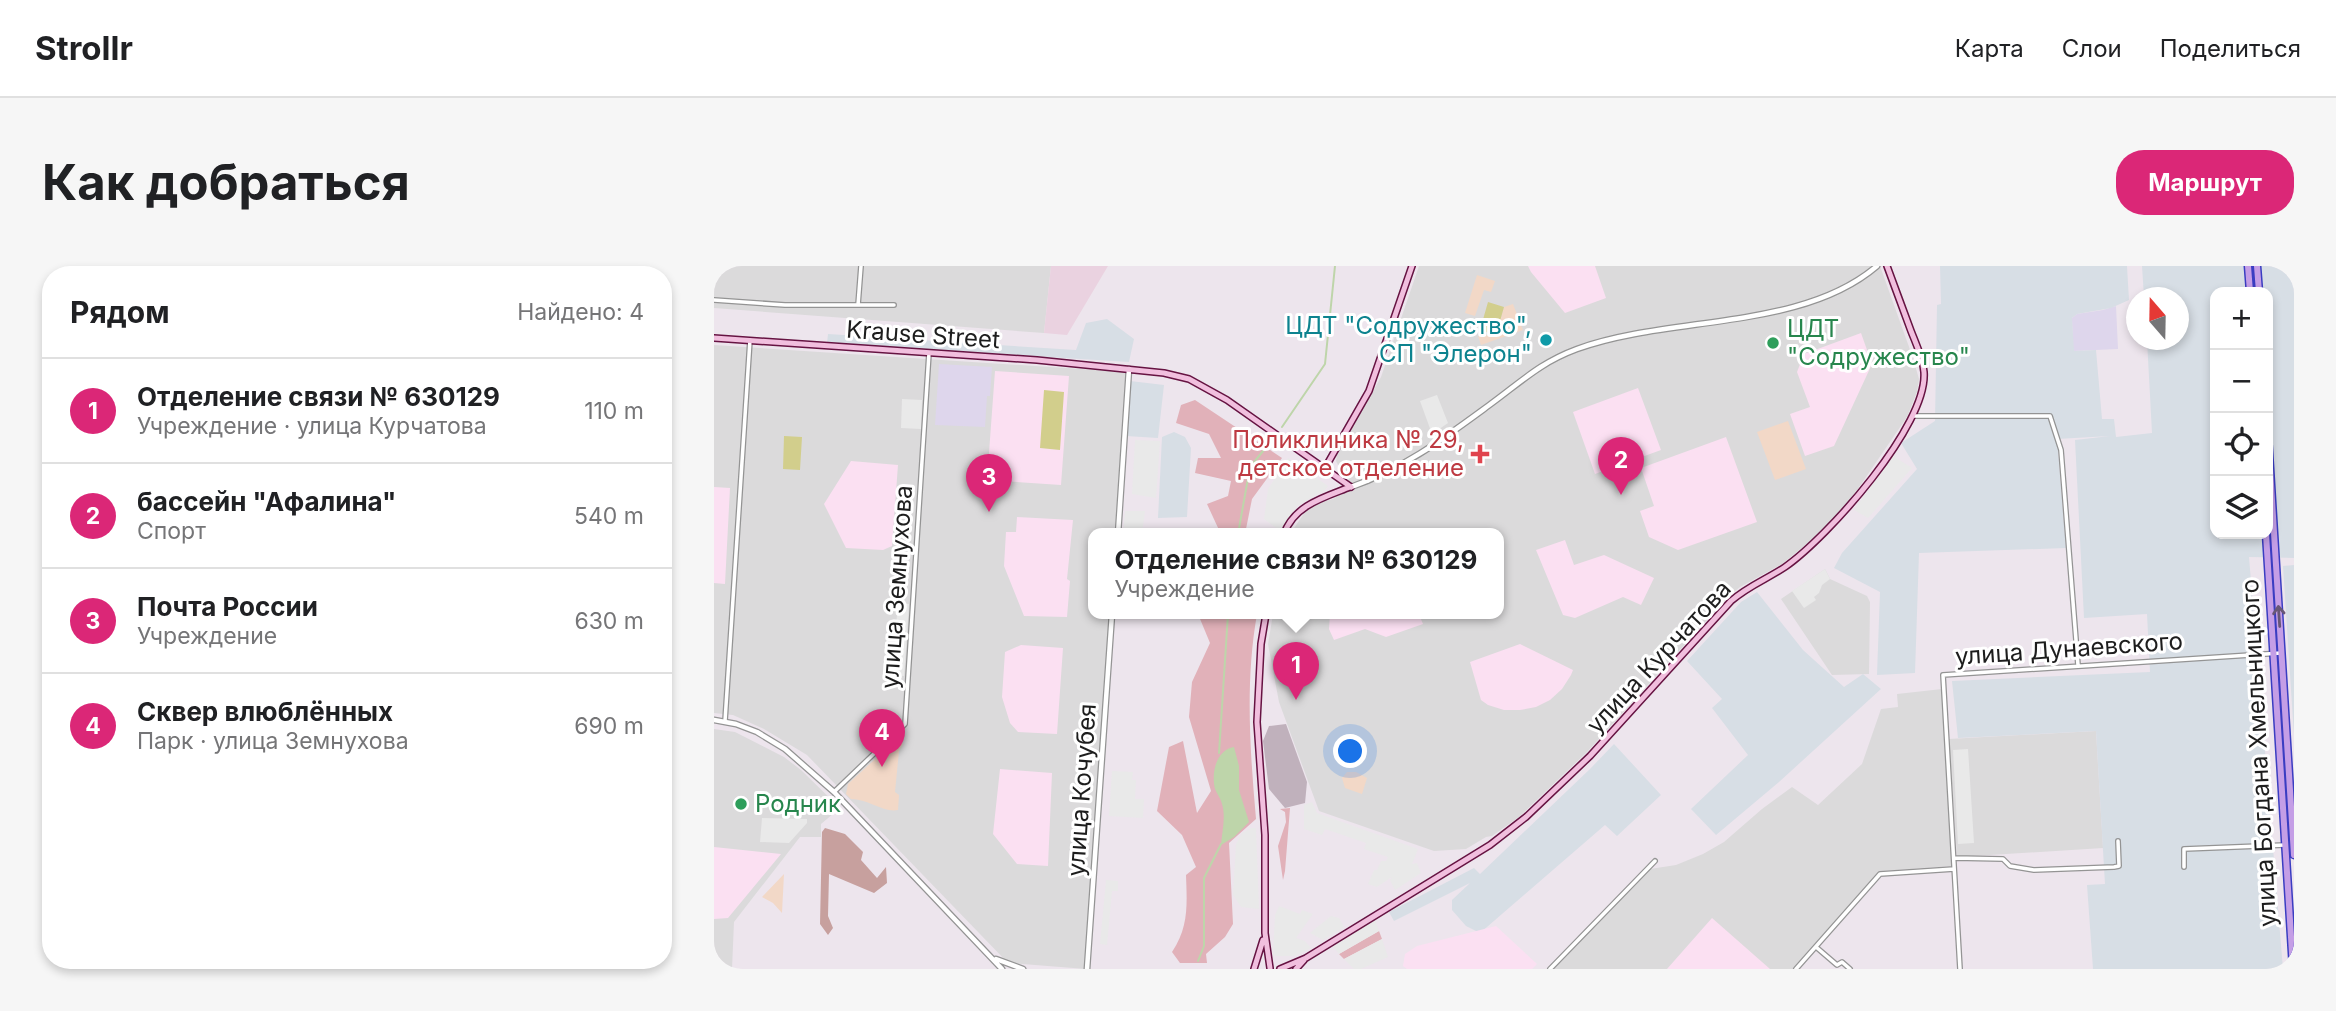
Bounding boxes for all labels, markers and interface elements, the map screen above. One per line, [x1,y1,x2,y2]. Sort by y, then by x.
text: Strollr [35,28,133,68]
text: Карта [1955,34,2024,63]
text: Слои [2062,34,2122,63]
text: Поделиться [2160,34,2301,63]
button: Маршрут [2116,150,2294,215]
text: Как добраться [42,153,410,212]
north arrow [2126,287,2189,350]
map controls [2210,287,2273,539]
button: + [2210,287,2273,350]
text: Рядом [70,294,170,330]
text: Найдено: 4 [517,298,644,326]
place label: ЦДТ "Содружество", СП "Элерон" [1285,311,1532,368]
place label: ЦДТ "Содружество" [1787,314,1970,371]
street label: Krause Street [845,315,1001,354]
marker: ЦДТ "Содружество", СП "Элерон" [1538,332,1554,348]
marker: ЦДТ "Содружество" [1765,335,1781,351]
button: − [2210,350,2273,413]
text: Отделение связи № 630129 [137,381,500,412]
text: 1 [88,397,98,425]
text: 110 m [584,397,644,425]
text: Учреждение · улица Курчатова [137,412,487,440]
button: locate [2210,413,2273,476]
place label: Поликлиника № 29, детское отделение [1232,425,1464,482]
pin: 2 [1598,437,1644,495]
marker: Поликлиника № 29, детское отделение [1470,444,1490,464]
pin: 3 [966,454,1012,512]
button: layers [2210,476,2273,539]
street label: улица Земнухова [875,484,918,690]
text: бассейн "Афалина" [137,486,396,517]
text: 2 [86,502,100,530]
text: 540 m [574,502,644,530]
text: Спорт [137,517,206,545]
popup [1088,528,1504,619]
text: Отделение связи № 630129 [1115,544,1478,575]
street label: улица Курчатова [1580,574,1737,739]
text: Учреждение [1115,575,1255,603]
street label: улица Богдана Хмельницкого [2235,578,2282,928]
text: Почта России [137,591,318,622]
one-way arrow [2272,605,2285,627]
text: 3 [86,607,100,635]
text: 630 m [574,607,644,635]
text: Учреждение [137,622,277,650]
street label: улица Дунаевского [1954,626,2184,671]
pin: 1 [1273,642,1319,700]
text: Сквер влюблённых [137,696,393,727]
street label: улица Кочубея [1061,703,1102,877]
pin: 4 [859,709,905,767]
text: 4 [85,712,101,740]
text: 690 m [574,712,644,740]
text: Парк · улица Земнухова [137,727,409,755]
your location [1333,734,1367,768]
place label: Родник [755,789,841,818]
marker: Родник [733,796,749,812]

